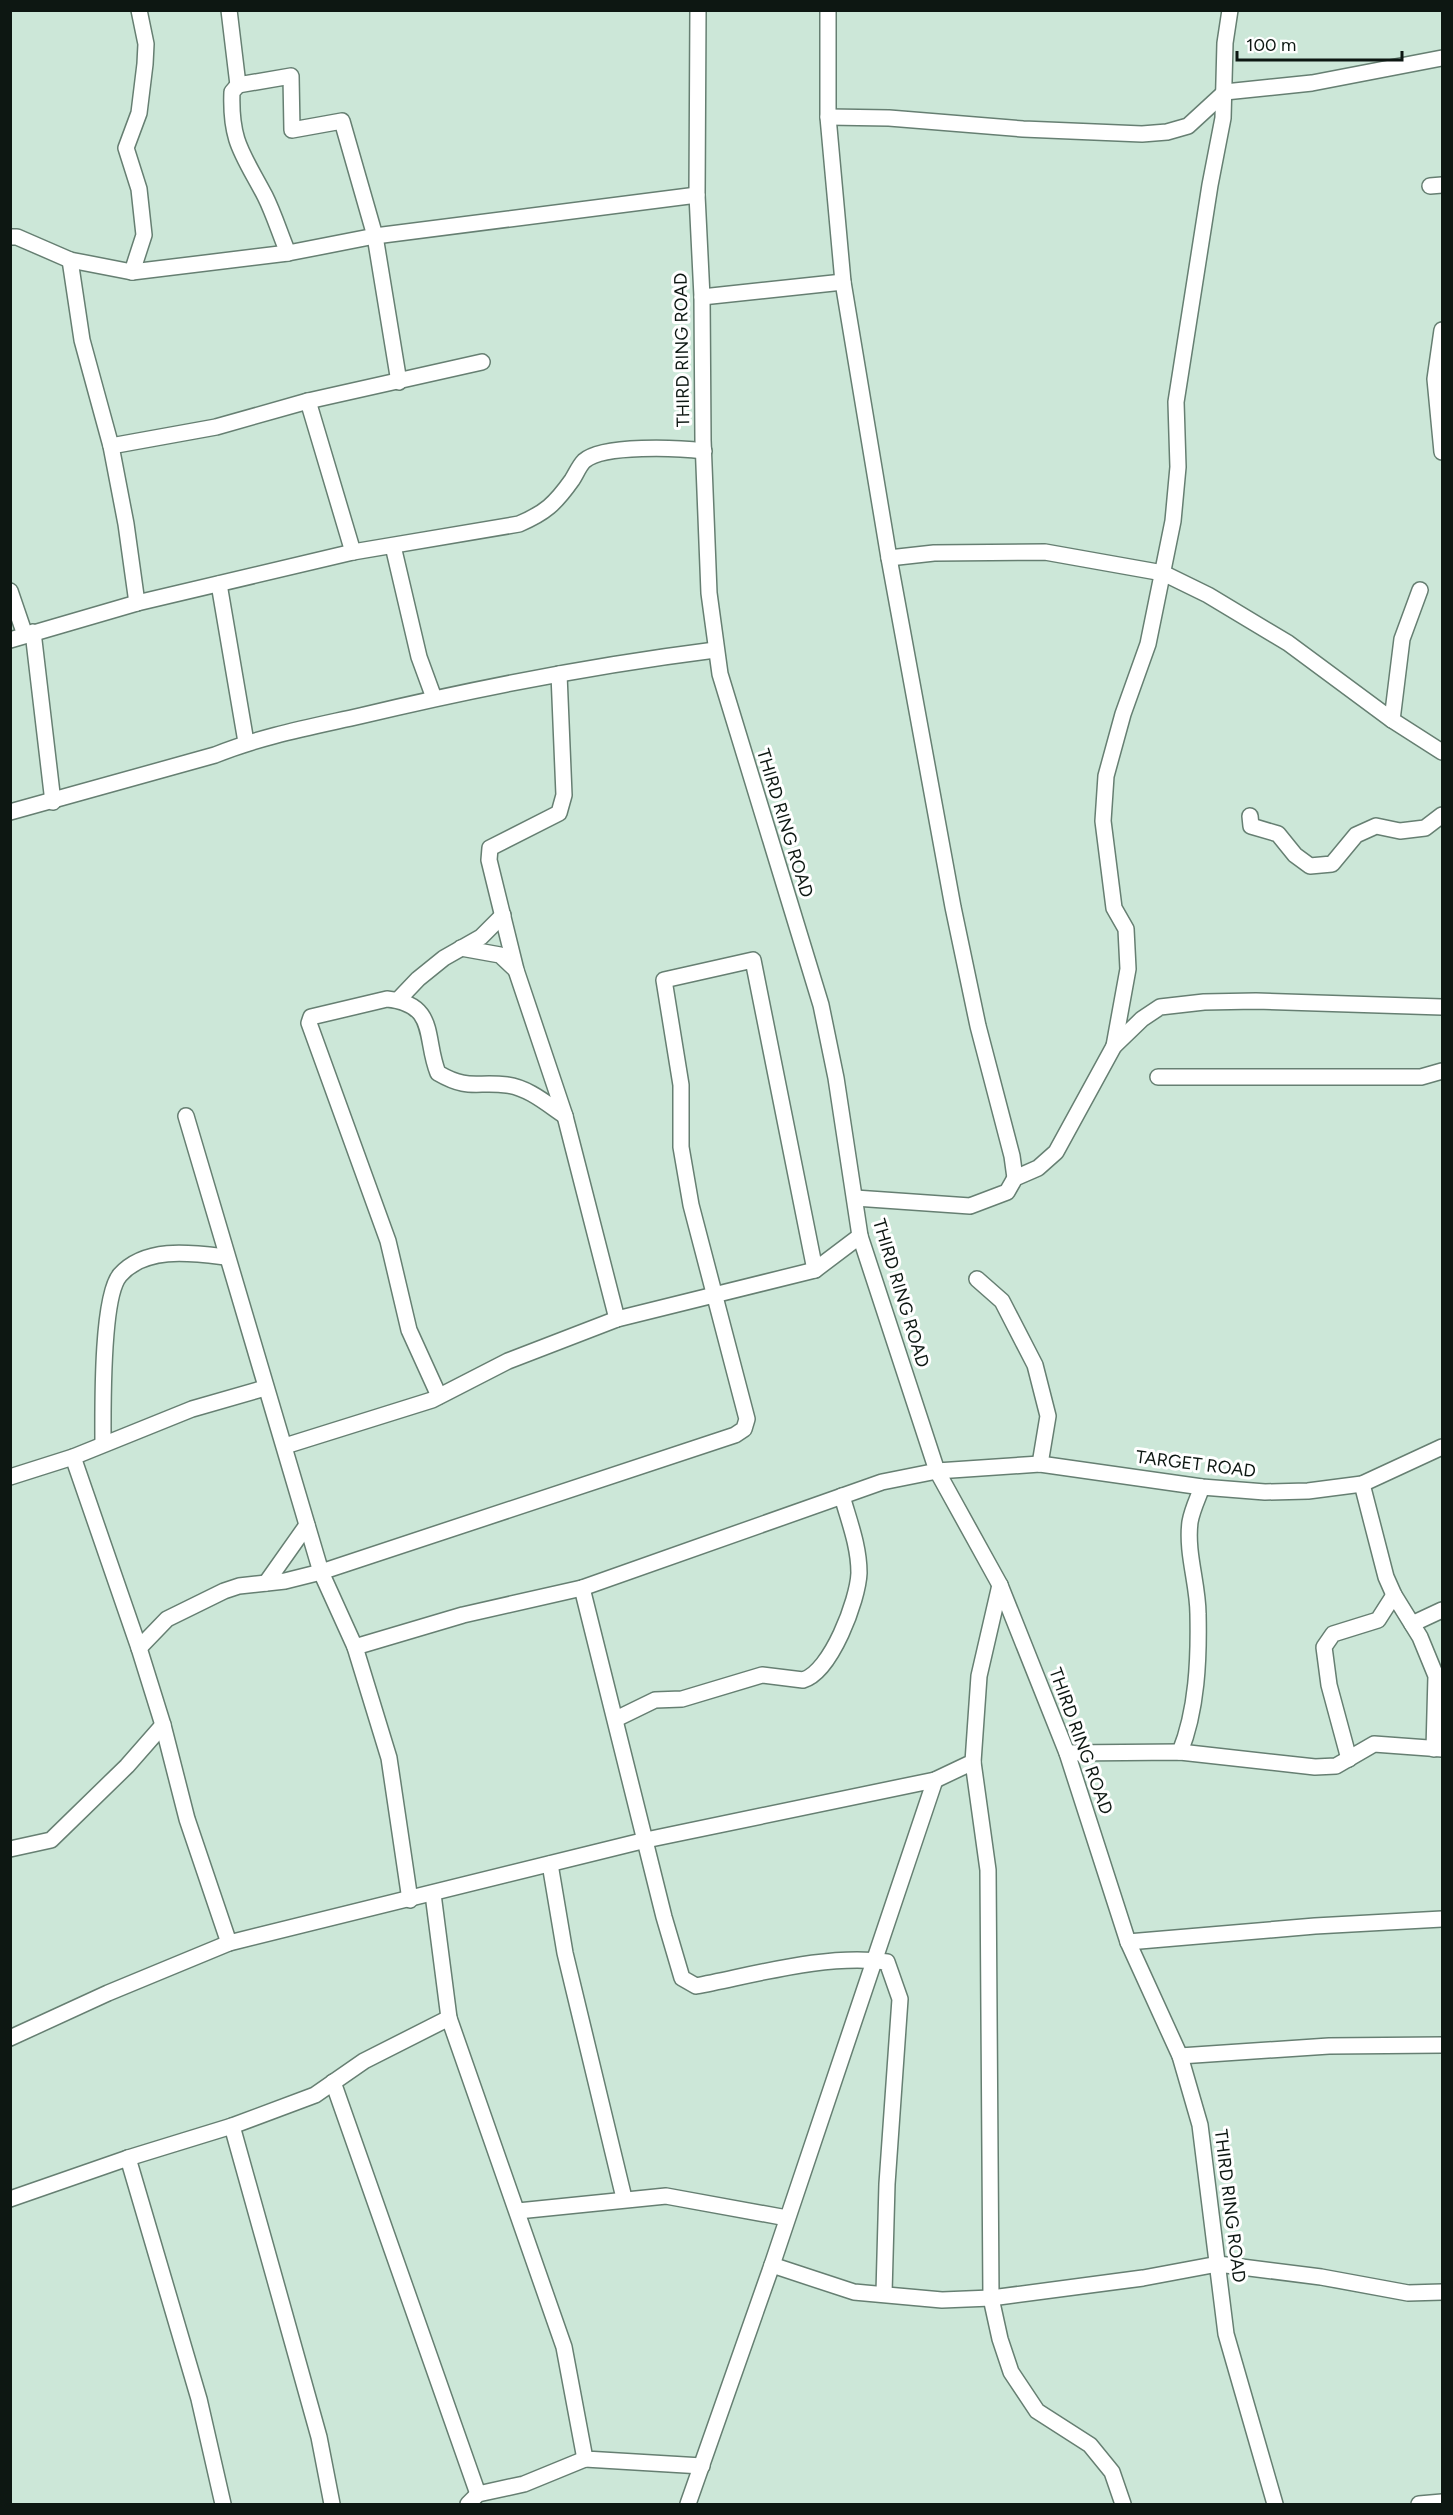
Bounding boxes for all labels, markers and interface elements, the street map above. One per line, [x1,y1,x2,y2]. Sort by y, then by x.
scale bar [1237,24,1402,62]
text: 100 m [1246,34,1296,56]
street label: THIRD RING ROAD [670,273,694,427]
street label: THIRD RING ROAD [752,746,818,900]
street label: THIRD RING ROAD [868,1216,934,1370]
street label: TARGET ROAD [1135,1446,1257,1482]
street label: THIRD RING ROAD [1044,1665,1118,1817]
street label: THIRD RING ROAD [1210,2128,1250,2284]

